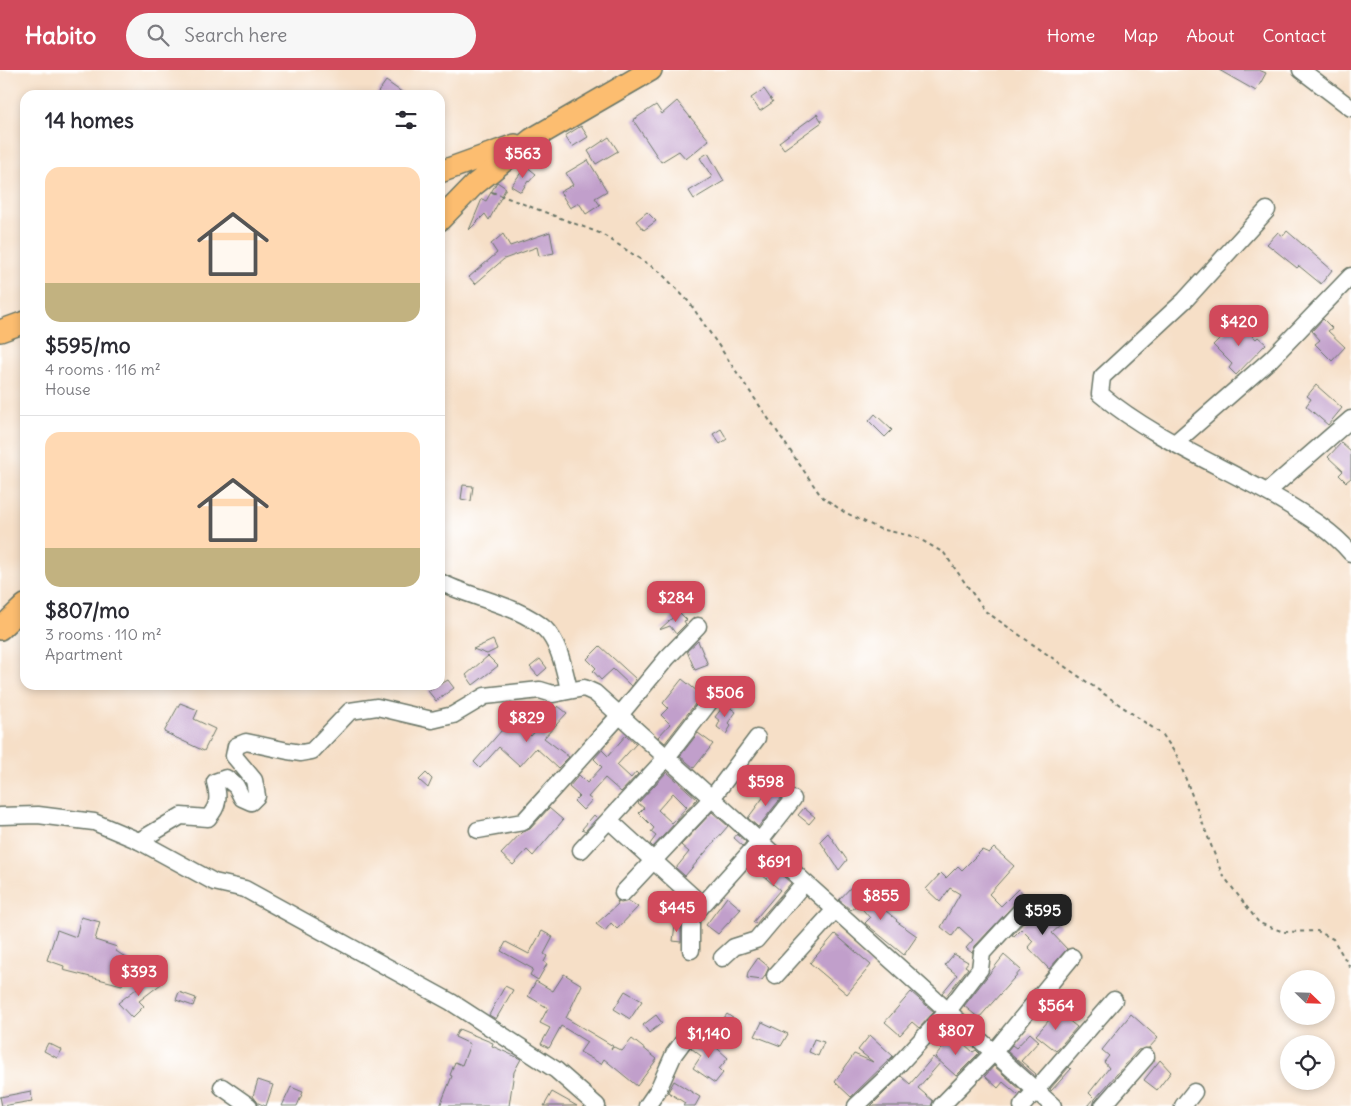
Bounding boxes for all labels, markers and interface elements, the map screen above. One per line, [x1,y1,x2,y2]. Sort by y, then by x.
search box [126,13,476,58]
text: Habito [25,20,96,50]
icon: search [144,21,172,49]
text: Search here [184,23,287,47]
text: Home [1047,24,1095,47]
text: Map [1123,24,1158,47]
text: About [1186,24,1234,47]
text: Contact [1262,24,1326,47]
icon: filters [392,106,420,134]
text: 14 homes [45,107,134,134]
pin: $563 [493,136,553,179]
text: $563 [505,143,541,163]
icon: home [188,199,278,289]
pin: $420 [1209,304,1269,347]
text: $420 [1220,311,1258,331]
text: $595/mo [45,332,130,359]
text: 4 rooms · 116 m² [45,359,161,379]
text: House [45,379,91,399]
icon: home [188,465,278,555]
pin: $284 [646,580,706,623]
text: $284 [658,587,694,607]
text: $807/mo [45,597,130,624]
text: 3 rooms · 110 m² [45,624,162,644]
text: Apartment [45,644,123,664]
pin: $506 [695,676,755,718]
text: $506 [706,682,744,702]
pin: $829 [497,700,557,743]
text: $829 [509,707,545,727]
pin: $598 [736,764,796,807]
text: $598 [748,771,784,791]
pin: $691 [744,844,804,887]
text: $691 [757,851,791,871]
pin: $855 [851,878,911,921]
text: $855 [863,885,899,905]
pin: $445 [647,890,707,933]
pin: $595 [1013,894,1073,936]
text: $445 [659,897,695,917]
text: $595 [1025,900,1061,920]
pin: $393 [109,954,169,997]
text: $393 [121,961,157,981]
north arrow [1280,970,1335,1025]
map controls [1280,970,1335,1090]
pin: $564 [1026,988,1086,1031]
text: $564 [1038,995,1074,1015]
pin: $807 [926,1014,986,1056]
pin: $1,140 [668,1016,750,1059]
text: $807 [938,1020,974,1040]
text: $1,140 [687,1023,731,1043]
button: locate [1280,1035,1335,1090]

